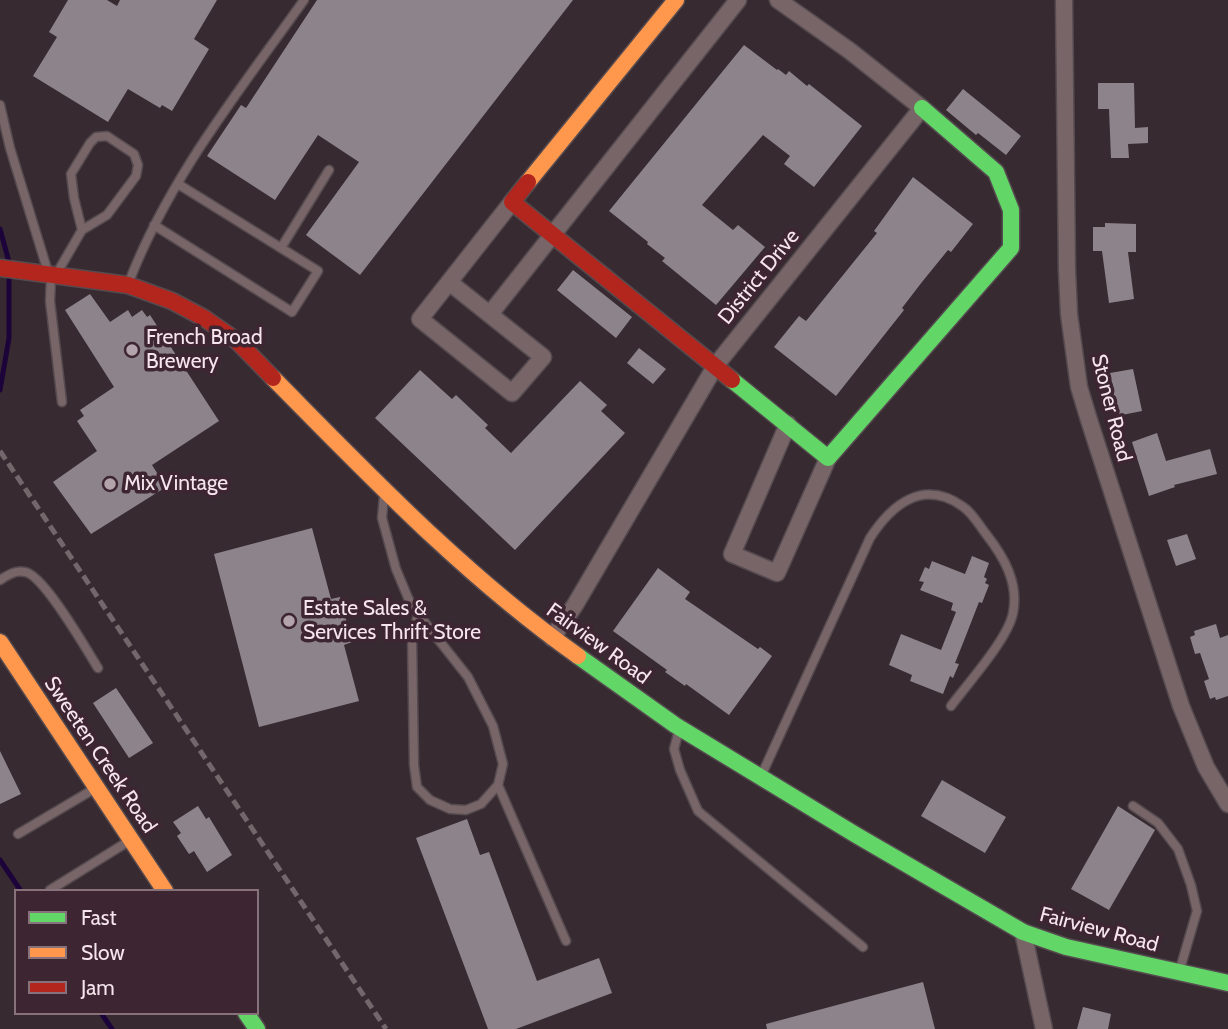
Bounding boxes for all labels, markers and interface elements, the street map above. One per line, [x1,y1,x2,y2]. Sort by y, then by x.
street label: District Drive [713,224,805,330]
place label: French Broad Brewery [146,325,263,375]
marker: French Broad Brewery [124,342,140,358]
street label: Stoner Road [1085,352,1137,464]
place label: Mix Vintage [124,471,228,497]
marker: Mix Vintage [102,476,118,492]
place label: Estate Sales & Services Thrift Store [303,596,481,646]
street label: Fairview Road [541,598,655,690]
marker: Estate Sales & Services Thrift Store [281,613,297,629]
street label: Sweeten Creek Road [38,672,162,838]
legend [14,889,259,1015]
street label: Fairview Road [1037,902,1161,958]
text: Fast [81,905,117,930]
text: Slow [81,940,125,965]
text: Jam [81,975,115,1000]

